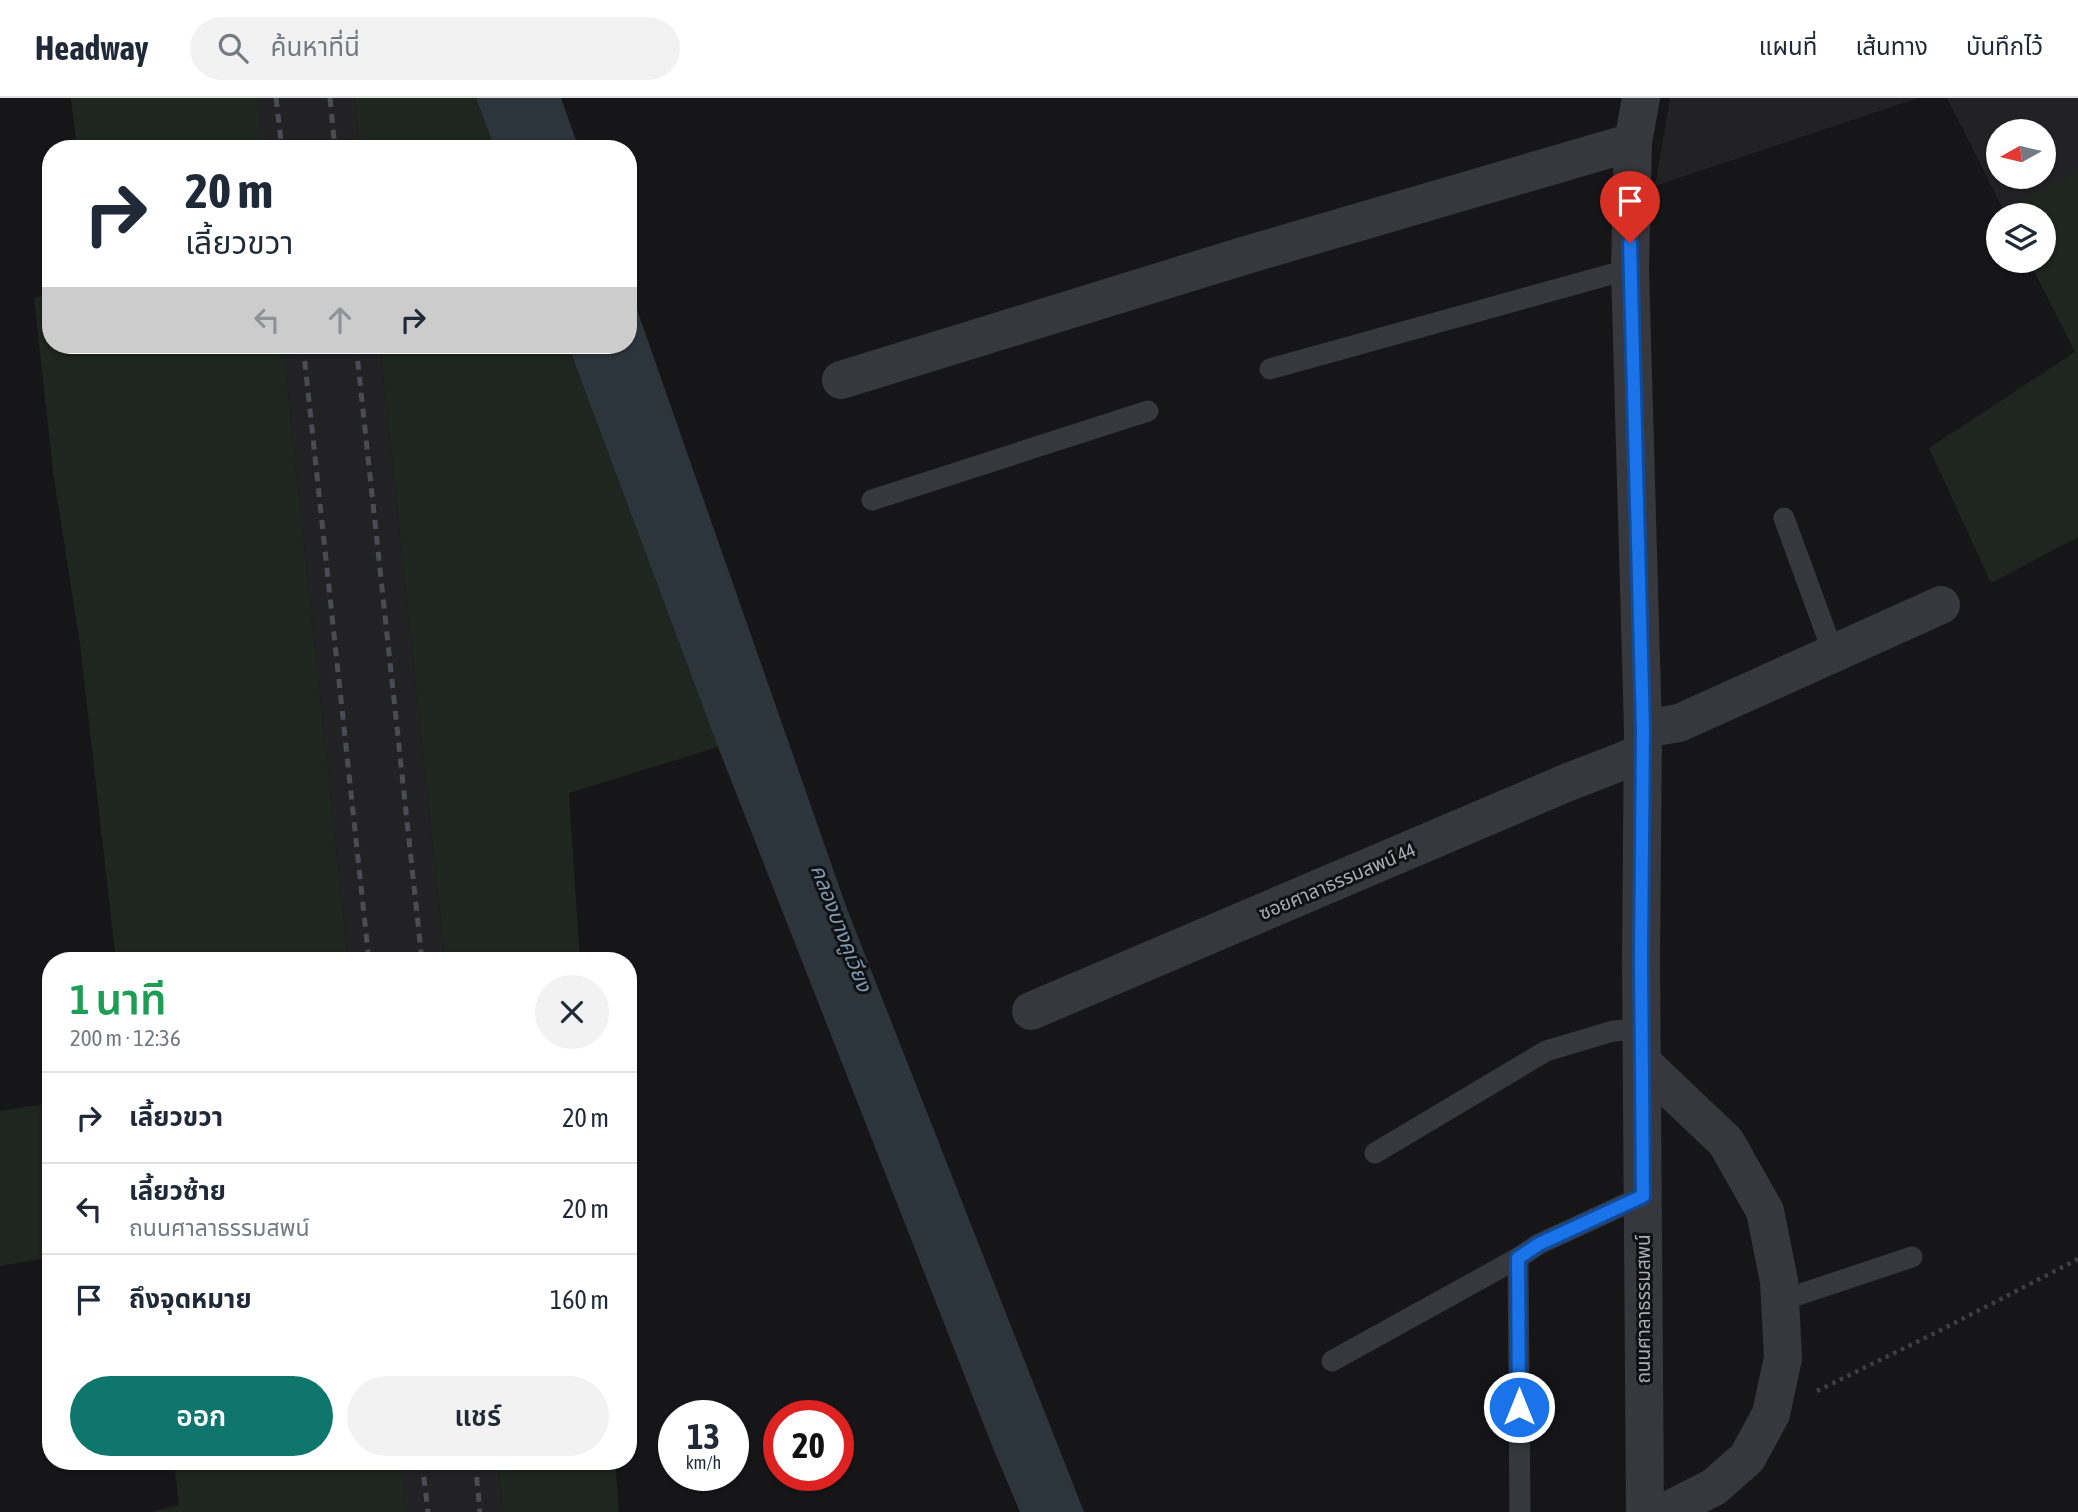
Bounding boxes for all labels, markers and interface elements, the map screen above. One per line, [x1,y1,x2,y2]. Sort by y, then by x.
search box [190,17,680,80]
text: Headway [35,29,148,67]
icon: search [214,29,252,67]
text: ค้นหาที่นี่ [270,32,360,62]
text: แผนที่ [1759,33,1817,60]
text: เส้นทาง [1855,33,1928,60]
text: บันทึกไว้ [1966,33,2043,60]
north arrow [1986,119,2056,189]
map controls [1986,119,2056,273]
text: 20 m [185,162,273,218]
icon: right [70,168,161,259]
pin [1600,171,1660,243]
icon: arrive [1611,182,1649,220]
button: layers [1986,203,2056,273]
text: เลี้ยวขวา [185,224,293,261]
icon: left [248,301,286,339]
icon: ahead [321,301,359,339]
icon: right [394,301,432,339]
street label: ซอยศาลาธรรมสพน์ 44 [1256,838,1419,924]
water label: คลองบางคูเวียง [805,861,878,997]
text: 1 นาที [70,975,166,1023]
button: close [535,975,609,1049]
text: 200 m · 12:36 [70,1025,181,1051]
icon: right [70,1099,108,1137]
text: เลี้ยวขวา [129,1102,223,1132]
text: 20 m [562,1103,609,1133]
text: เลี้ยวซ้าย [129,1176,226,1206]
icon: left [70,1190,108,1228]
text: 20 m [562,1194,609,1224]
text: ถนนศาลาธรรมสพน์ [129,1215,310,1241]
street label: ถนนศาลาธรรมสพน์ [1632,1234,1654,1384]
icon: arrive [70,1281,108,1319]
text: ถึงจุดหมาย [129,1284,252,1314]
text: 160 m [550,1285,609,1315]
position arrow [1482,1370,1556,1444]
button: ออก [70,1376,333,1456]
button: แชร์ [347,1376,609,1456]
speed limit sign: 20 [763,1400,854,1491]
text: 13 [687,1416,720,1456]
text: km/h [686,1452,721,1473]

